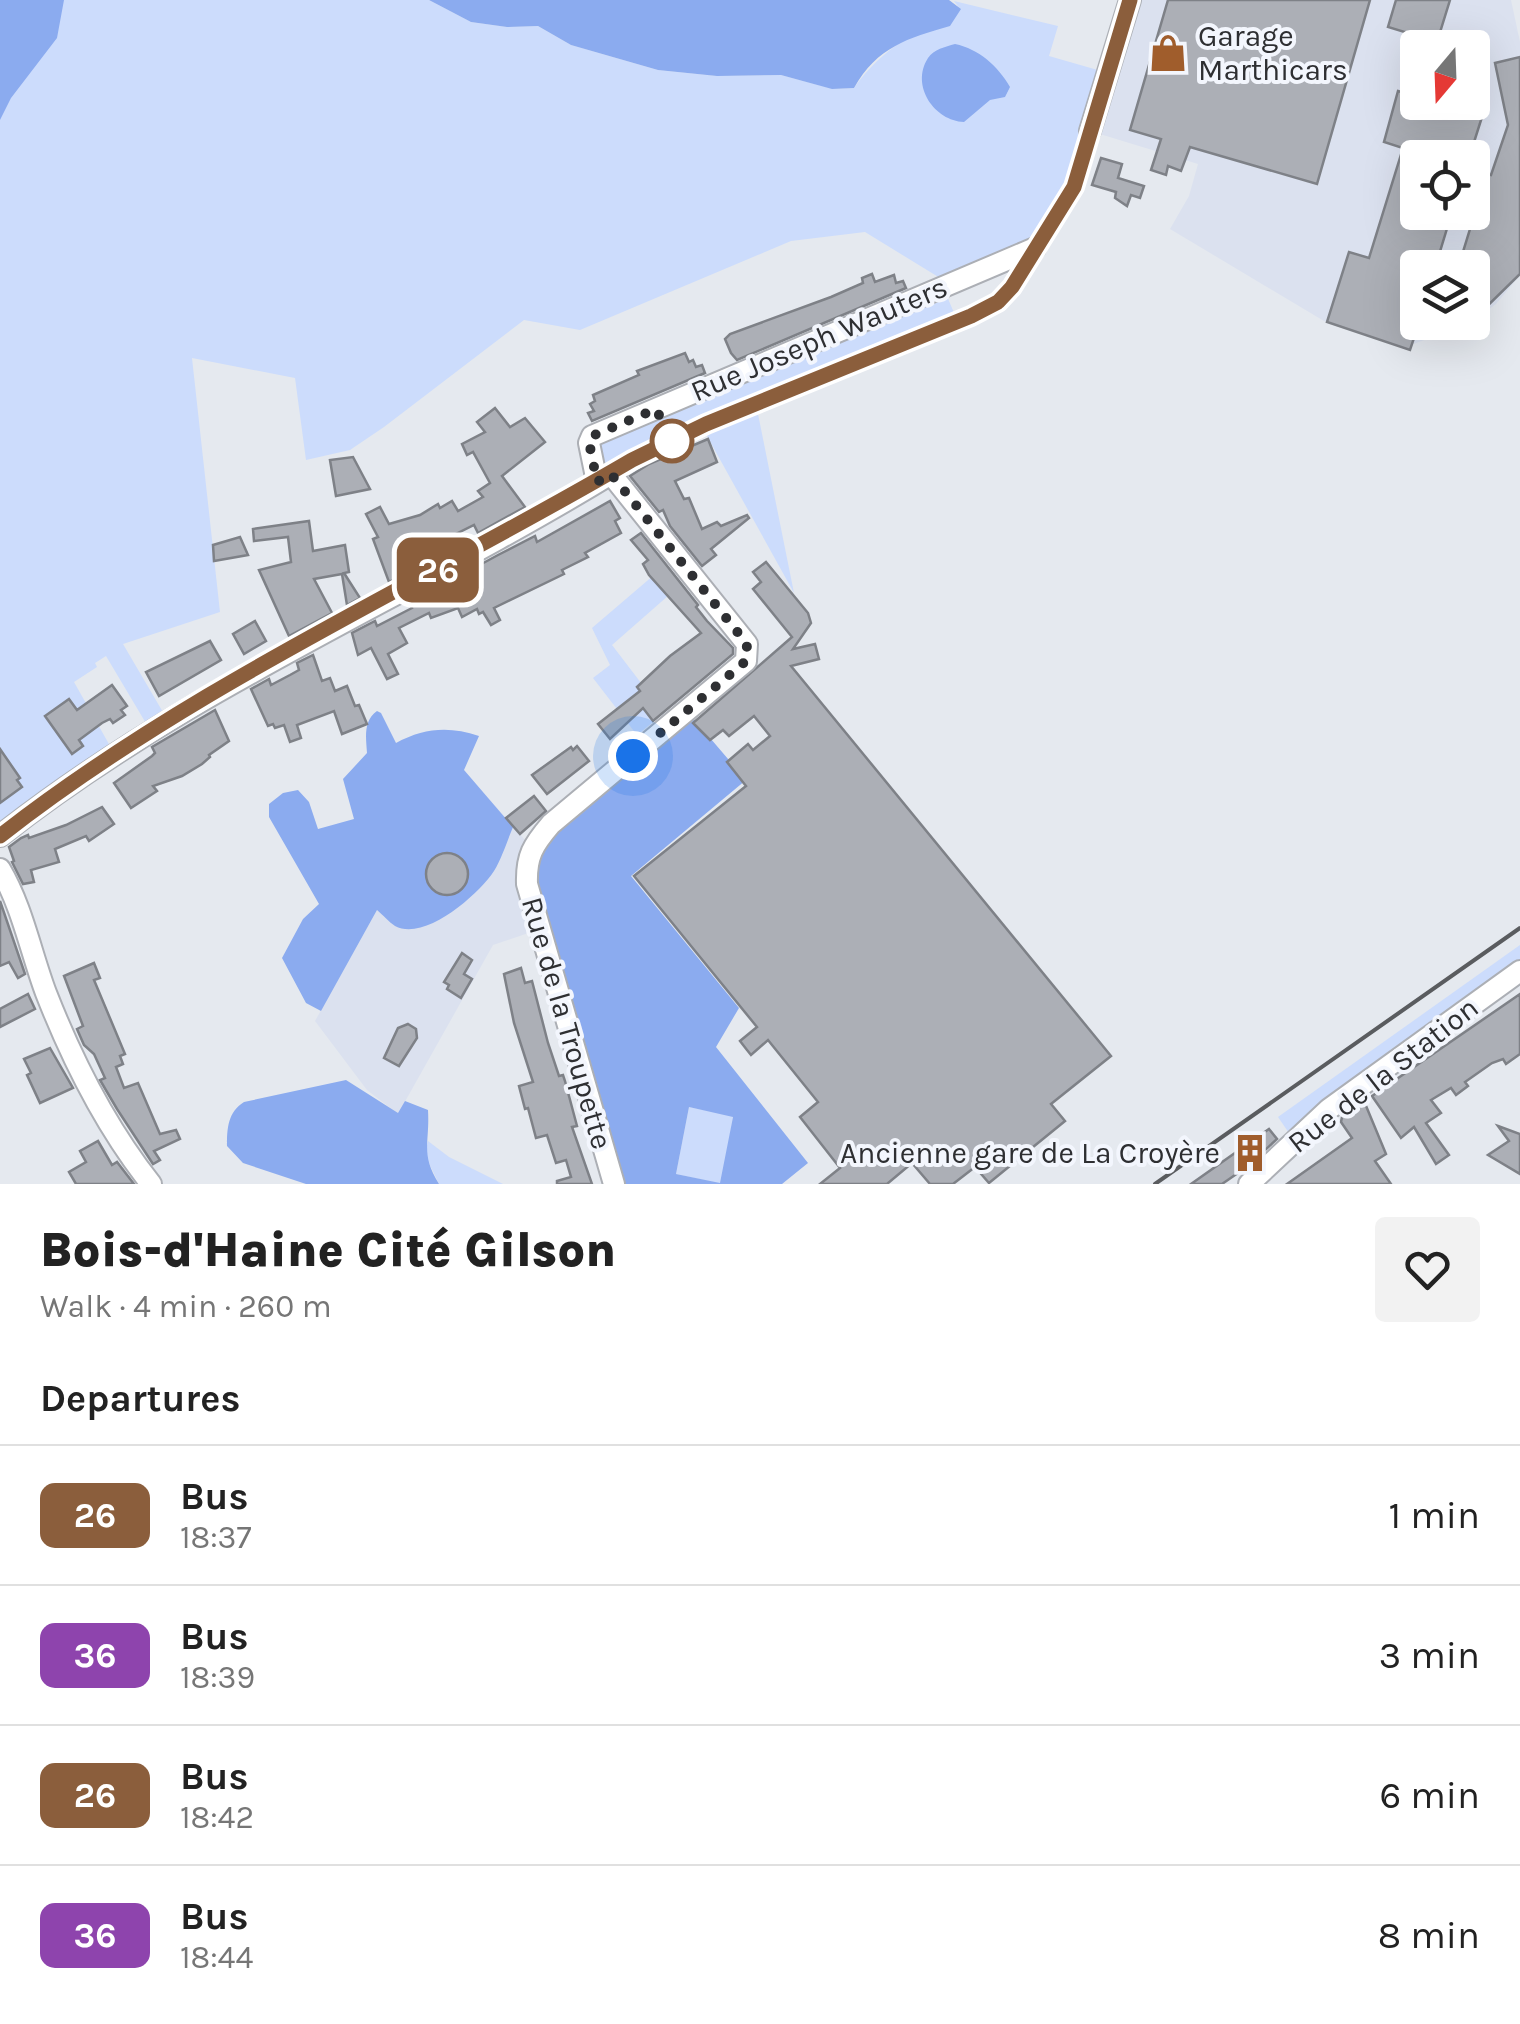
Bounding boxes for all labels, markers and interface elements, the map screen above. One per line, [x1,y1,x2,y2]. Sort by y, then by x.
place label: Garage Marthicars [1198,18,1348,88]
north arrow [1400,30,1490,120]
map controls [1400,30,1490,340]
shop icon: Garage Marthicars [1147,32,1189,74]
button: locate [1400,140,1490,230]
button: layers [1400,250,1490,340]
street label: Rue Joseph Wauters [685,269,953,409]
unlabelled marker [651,420,693,462]
line badge: 26 [393,538,483,602]
text: 26 [417,550,459,591]
your location [608,731,658,781]
street label: Rue de la Troupette [514,893,620,1153]
street label: Rue de la Station [1280,989,1486,1161]
building icon: Ancienne gare de La Croyère [1229,1132,1271,1174]
place label: Ancienne gare de La Croyère [840,1135,1220,1171]
button: heart [1375,1217,1480,1322]
text: Bois-d'Haine Cité Gilson [40,1222,616,1278]
text: Walk · 4 min · 260 m [40,1288,332,1325]
text: Departures [40,1376,240,1421]
text: Bus [180,1474,249,1519]
text: 1 min [1389,1493,1480,1538]
text: 26 [74,1495,116,1536]
text: 18:37 [180,1519,252,1556]
text: Bus [180,1614,249,1659]
text: 3 min [1379,1633,1480,1678]
text: 36 [73,1635,117,1676]
text: 18:39 [180,1659,255,1696]
text: Bus [180,1754,249,1799]
text: 6 min [1379,1773,1480,1818]
text: 26 [74,1775,116,1816]
text: 18:42 [180,1799,254,1836]
text: Bus [180,1894,249,1939]
text: 8 min [1378,1913,1480,1958]
text: 36 [73,1915,117,1956]
text: 18:44 [180,1939,253,1976]

